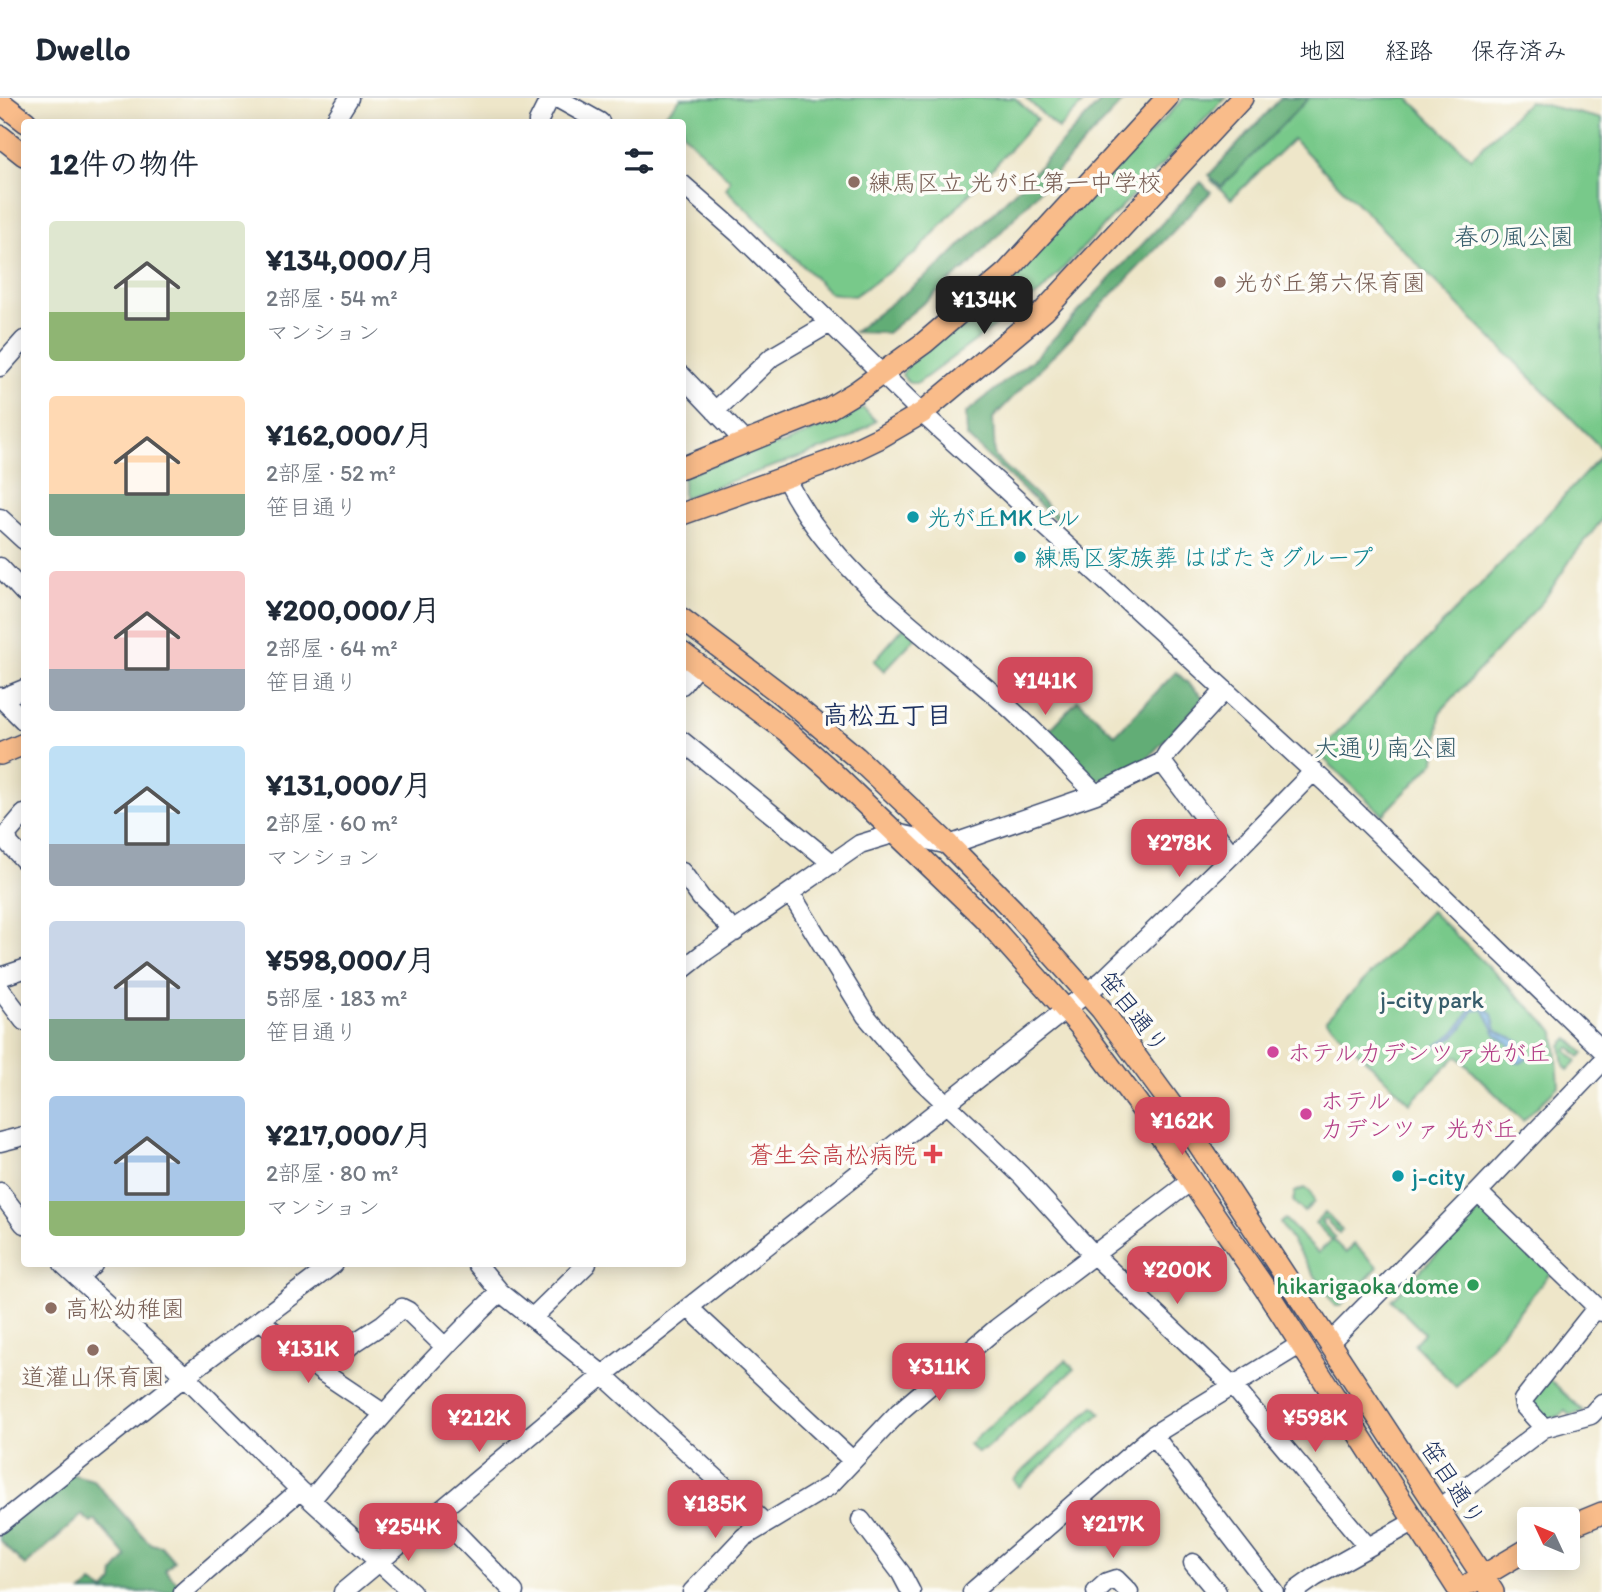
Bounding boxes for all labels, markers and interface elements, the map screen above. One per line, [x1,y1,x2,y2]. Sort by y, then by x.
text: Dwello [35,29,131,68]
text: 地図 [1299,36,1347,65]
text: 経路 [1385,36,1433,65]
text: 保存済み [1471,36,1567,65]
icon: filters [620,142,658,180]
text: 12件の物件 [49,145,199,182]
place label: 練馬区立 光が丘第一中学校 [868,168,1161,197]
marker: 練馬区立 光が丘第一中学校 [846,174,862,190]
park label: 春の風公園 [1454,222,1574,251]
text: ¥134,000/月 [266,241,436,278]
icon: home [105,249,189,333]
place label: 光が丘第六保育園 [1234,268,1426,297]
marker: 光が丘第六保育園 [1212,274,1228,290]
pin: ¥134K [935,276,1033,336]
text: 2部屋 · 54 m² [266,284,398,312]
text: ¥134K [952,285,1016,313]
text: マンション [266,318,380,346]
text: ¥162,000/月 [266,416,434,453]
icon: home [105,424,189,508]
text: 2部屋 · 52 m² [266,459,396,487]
text: 笹目通り [266,493,358,521]
place label: 光が丘MKビル [927,503,1080,532]
marker: 光が丘MKビル [905,509,921,525]
place label: 練馬区家族葬 はばたきグループ [1034,543,1373,572]
marker: 練馬区家族葬 はばたきグループ [1012,549,1028,565]
text: ¥200,000/月 [266,591,441,628]
icon: home [105,599,189,683]
text: 2部屋 · 64 m² [266,634,398,662]
pin: ¥141K [996,658,1094,717]
text: ¥141K [1014,666,1076,694]
text: 笹目通り [266,668,358,696]
district label: 高松五丁目 [822,699,952,731]
park label: 大通り南公園 [1314,733,1458,762]
text: ¥131,000/月 [266,766,432,803]
icon: home [105,774,189,858]
text: 2部屋 · 60 m² [266,809,398,837]
pin: ¥278K [1130,820,1228,879]
text: ¥278K [1147,828,1211,856]
text: マンション [266,843,380,871]
text: ¥598,000/月 [266,941,436,978]
icon: home [105,949,189,1033]
street label: 笹目通り [1093,965,1175,1059]
text: 5部屋 · 183 m² [266,984,407,1012]
park label: j-city park [1379,985,1485,1014]
text: 笹目通り [266,1018,358,1046]
place label: ホテルカデンツァ光が丘 [1287,1038,1550,1067]
marker: ホテルカデンツァ光が丘 [1265,1044,1281,1060]
place label: ホテル カデンツァ 光が丘 [1320,1086,1517,1143]
pin: ¥162K [1133,1098,1231,1157]
text: ¥162K [1151,1106,1213,1134]
marker: ホテル カデンツァ 光が丘 [1298,1106,1314,1122]
text: ¥217,000/月 [266,1116,433,1153]
icon: home [105,1124,189,1208]
place label: 蒼生会高松病院 [749,1140,917,1169]
marker: 蒼生会高松病院 [923,1144,943,1164]
text: 2部屋 · 80 m² [266,1159,398,1187]
place label: j-city [1411,1162,1465,1191]
marker: j-city [1390,1168,1406,1184]
text: マンション [266,1193,380,1221]
pin: ¥200K [1128,1246,1226,1306]
text: ¥200K [1143,1255,1211,1283]
place label: hikarigaoka dome [1276,1271,1459,1300]
marker: hikarigaoka dome [1465,1277,1481,1293]
place label: 高松幼稚園 [65,1294,185,1323]
marker: 高松幼稚園 [43,1300,59,1316]
pin: ¥131K [259,1326,357,1385]
text: ¥131K [277,1334,339,1362]
marker: 道灌山保育園 [85,1342,101,1358]
pin: ¥311K [890,1344,988,1403]
text: ¥311K [908,1352,970,1380]
place label: 道灌山保育園 [21,1362,165,1391]
pin: ¥212K [430,1394,528,1454]
pin: ¥598K [1266,1394,1364,1454]
text: ¥212K [448,1403,510,1431]
text: ¥598K [1283,1403,1347,1431]
street label: 笹目通り [1415,1435,1491,1531]
pin: ¥185K [666,1480,764,1540]
text: ¥185K [684,1489,746,1517]
pin: ¥217K [1064,1500,1162,1560]
pin: ¥254K [359,1504,457,1563]
north arrow [1517,1507,1580,1570]
map controls [1517,1507,1580,1570]
text: ¥217K [1082,1509,1144,1537]
text: ¥254K [375,1512,441,1540]

